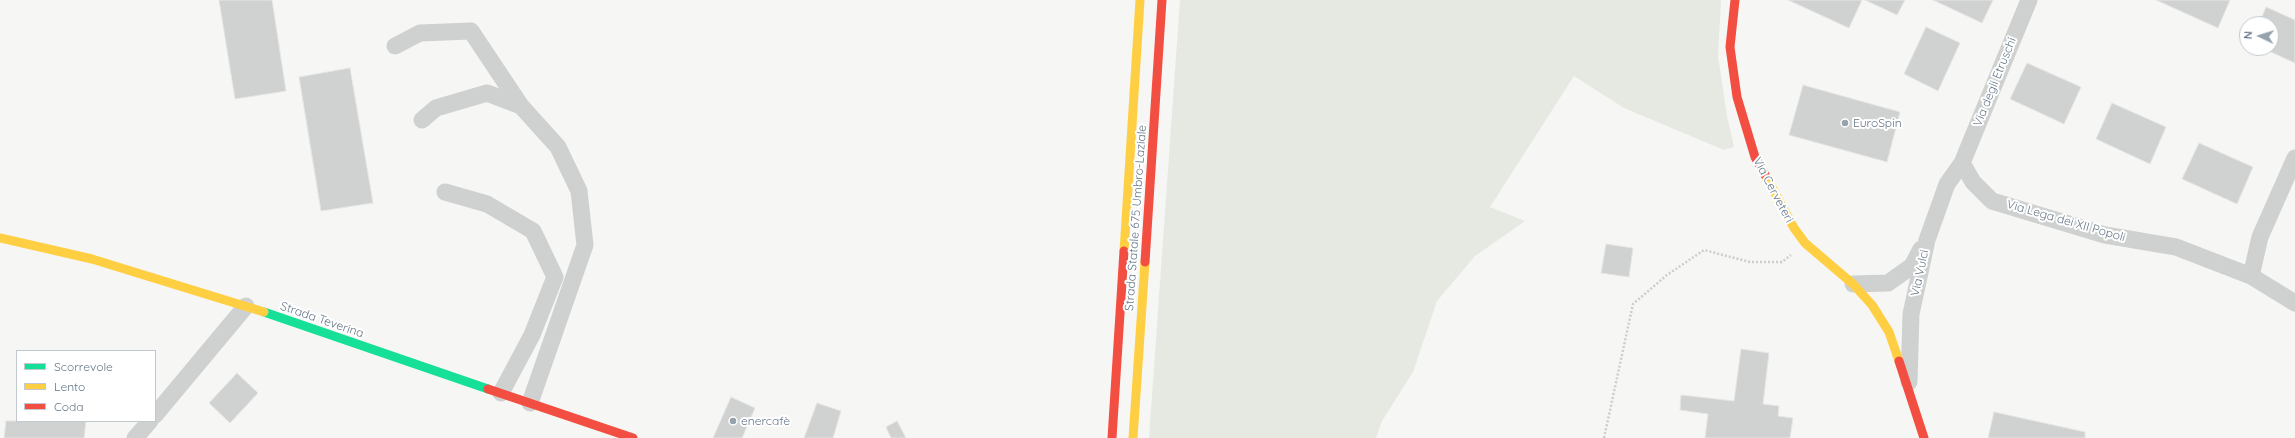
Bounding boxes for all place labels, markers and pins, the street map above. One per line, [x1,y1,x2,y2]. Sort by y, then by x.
place label: EuroSpin [1853,116,1902,130]
marker: EuroSpin [1840,118,1850,128]
place label: enercafè [741,414,790,428]
marker: enercafè [728,416,738,426]

